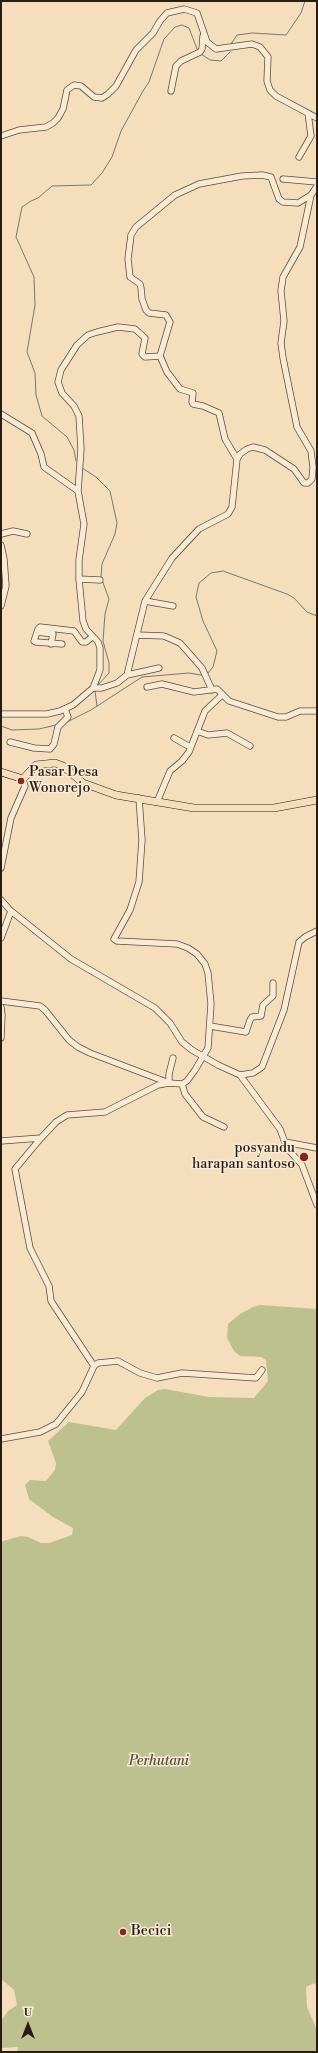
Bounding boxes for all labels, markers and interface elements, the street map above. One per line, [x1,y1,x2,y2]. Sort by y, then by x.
place label: Pasar Desa Wonorejo [29,765,98,798]
marker: Pasar Desa Wonorejo [16,776,26,786]
place label: posyandu harapan santoso [192,1141,295,1174]
marker: posyandu harapan santoso [298,1151,310,1163]
park label: Perhutani [129,1754,189,1770]
place label: Becici [131,1924,171,1940]
marker: Becici [118,1927,128,1937]
north arrow [8,2005,48,2045]
text: U [24,2006,32,2020]

